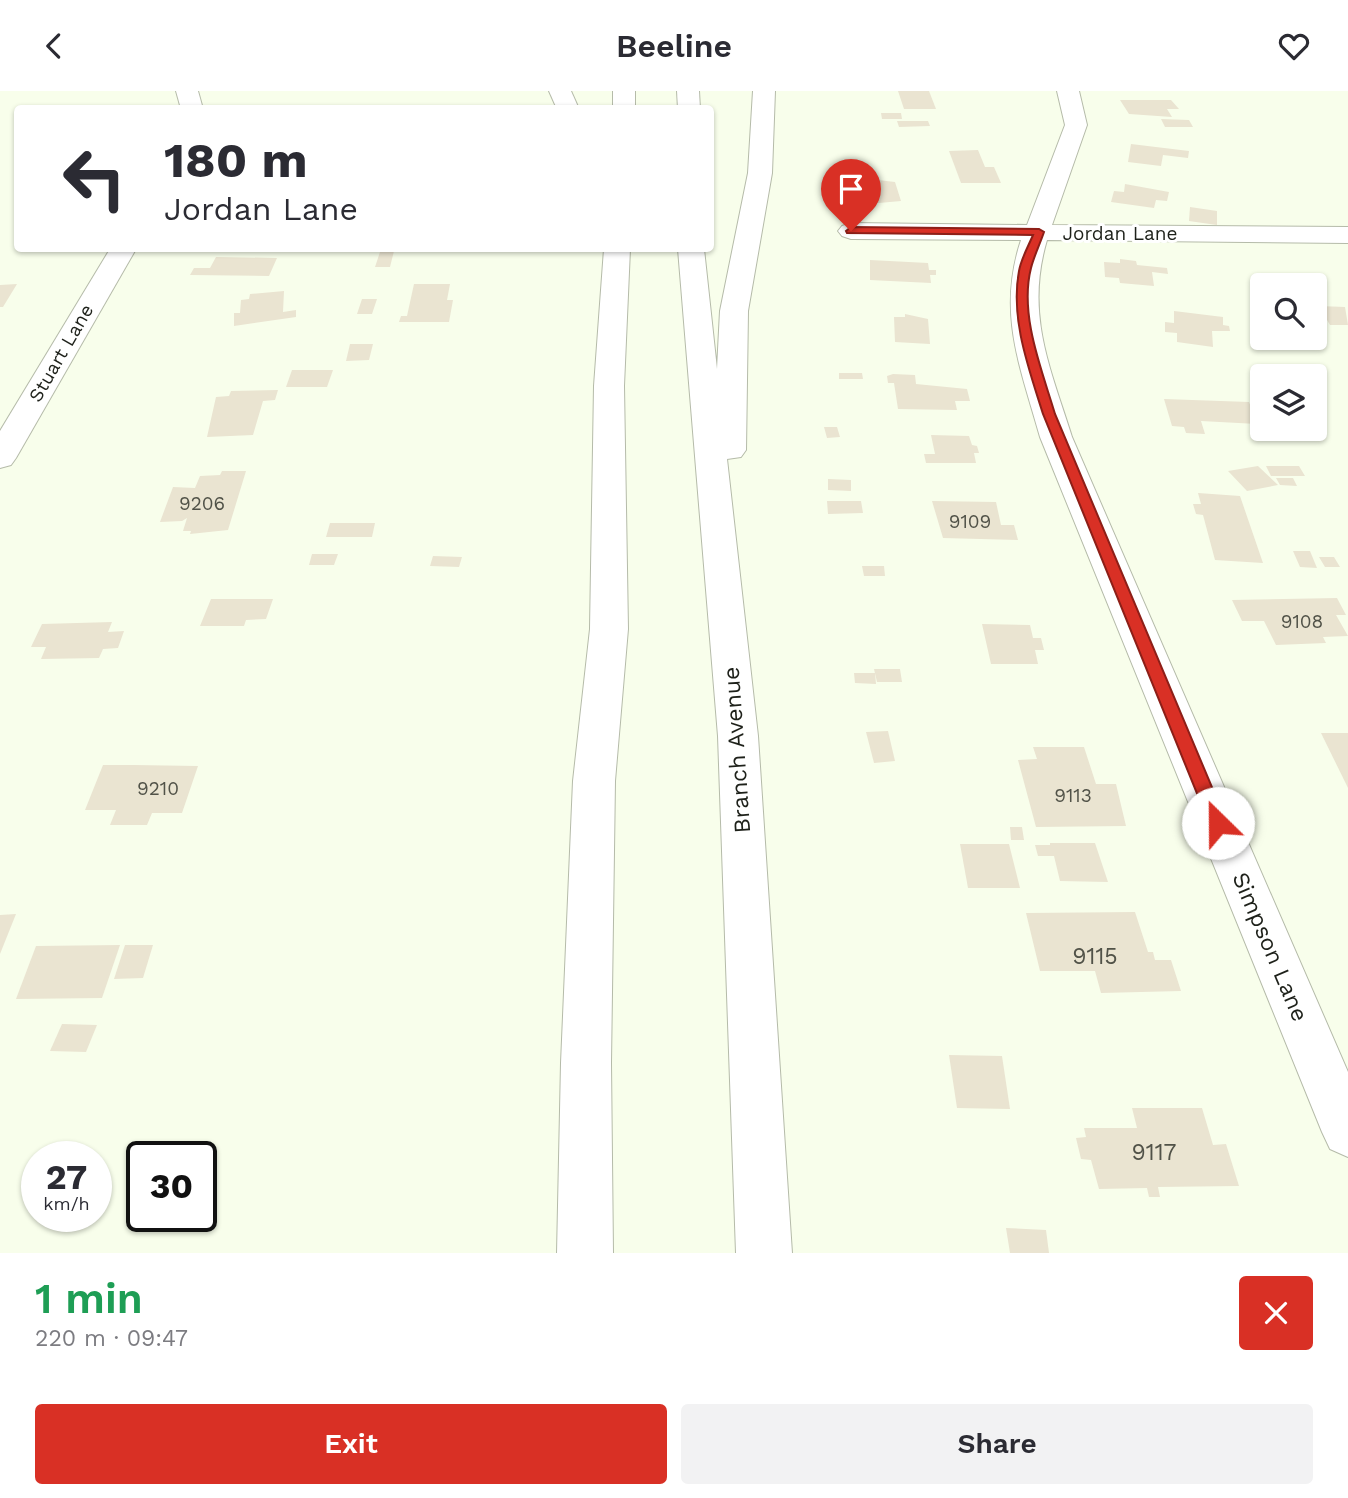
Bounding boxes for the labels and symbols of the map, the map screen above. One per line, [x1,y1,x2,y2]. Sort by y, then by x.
pin [821,159,881,231]
street label: Jordan Lane [1062,222,1178,245]
street label: Stuart Lane [24,300,98,406]
house number: 9206 [179,492,225,515]
house number: 9109 [949,510,991,533]
house number: 9108 [1281,610,1323,633]
street label: Branch Avenue [718,666,756,834]
house number: 9210 [137,777,179,800]
house number: 9113 [1054,784,1092,807]
position arrow [1181,786,1255,860]
street label: Simpson Lane [1226,868,1314,1026]
house number: 9115 [1072,943,1118,970]
house number: 9117 [1131,1139,1177,1166]
speed limit sign: 30 [126,1141,217,1232]

